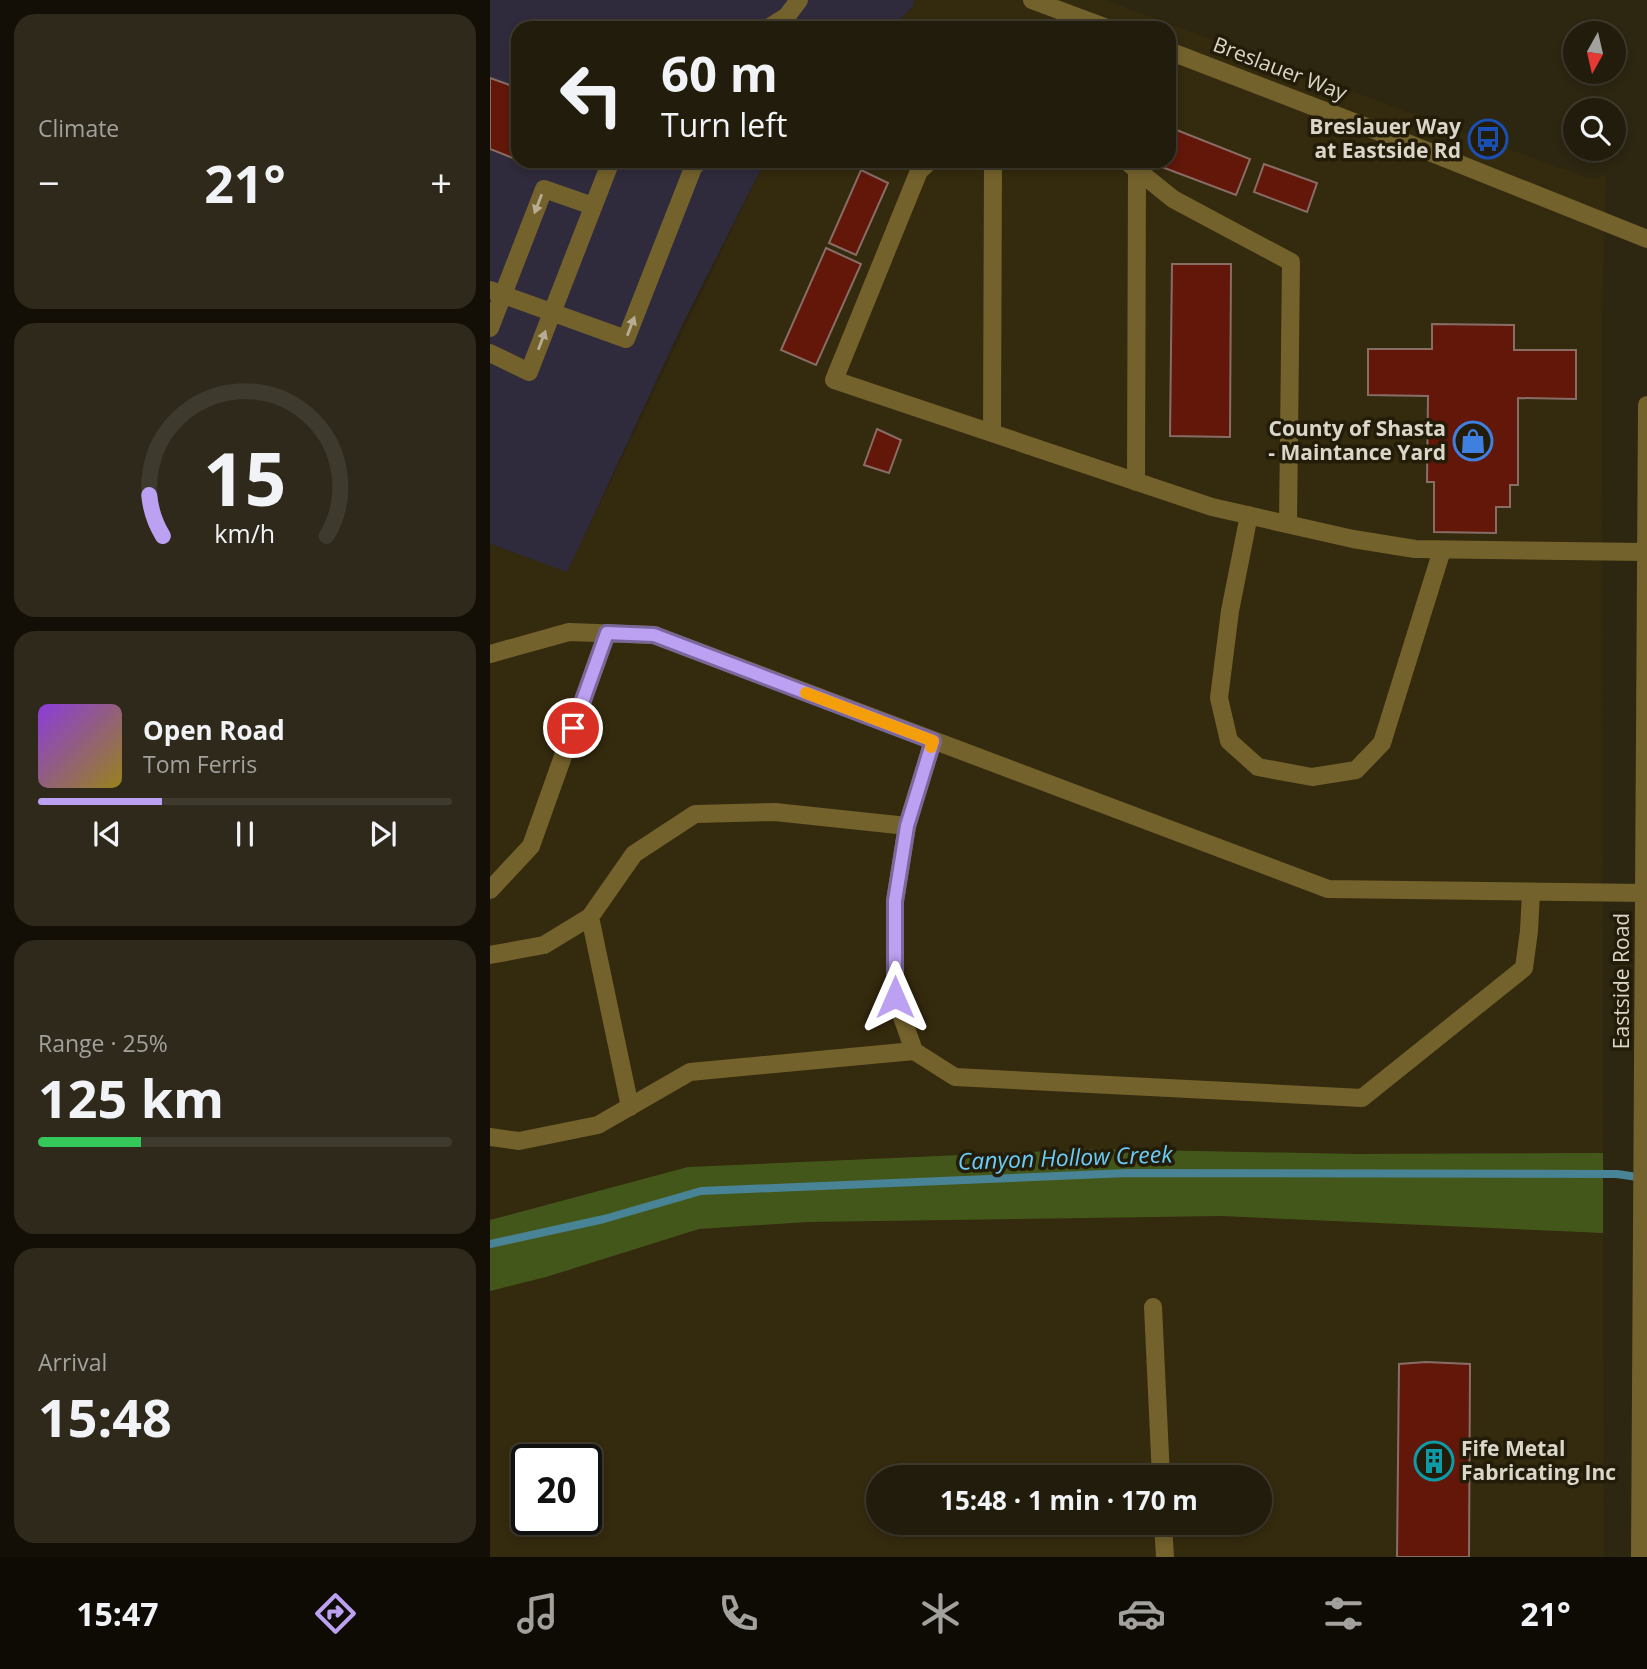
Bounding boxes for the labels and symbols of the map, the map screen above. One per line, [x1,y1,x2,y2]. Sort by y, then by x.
north arrow [1563,21,1626,84]
street label: Breslauer Way [1209,30,1352,107]
place label: Breslauer Way at Eastside Rd [1309,112,1461,164]
bus stop icon: Breslauer Way at Eastside Rd [1467,118,1509,160]
one-way arrow [533,194,544,215]
one-way arrow [626,316,637,337]
one-way arrow [536,329,547,350]
place label: County of Shasta - Maintance Yard [1268,414,1446,466]
shop icon: County of Shasta - Maintance Yard [1452,420,1494,462]
pin [543,698,603,758]
street label: Eastside Road [1607,913,1635,1049]
position arrow [858,960,932,1034]
water label: Canyon Hollow Creek [957,1137,1174,1177]
place label: Fife Metal Fabricating Inc [1461,1434,1616,1486]
building icon: Fife Metal Fabricating Inc [1413,1440,1455,1482]
speed limit sign: 20 [511,1444,602,1535]

